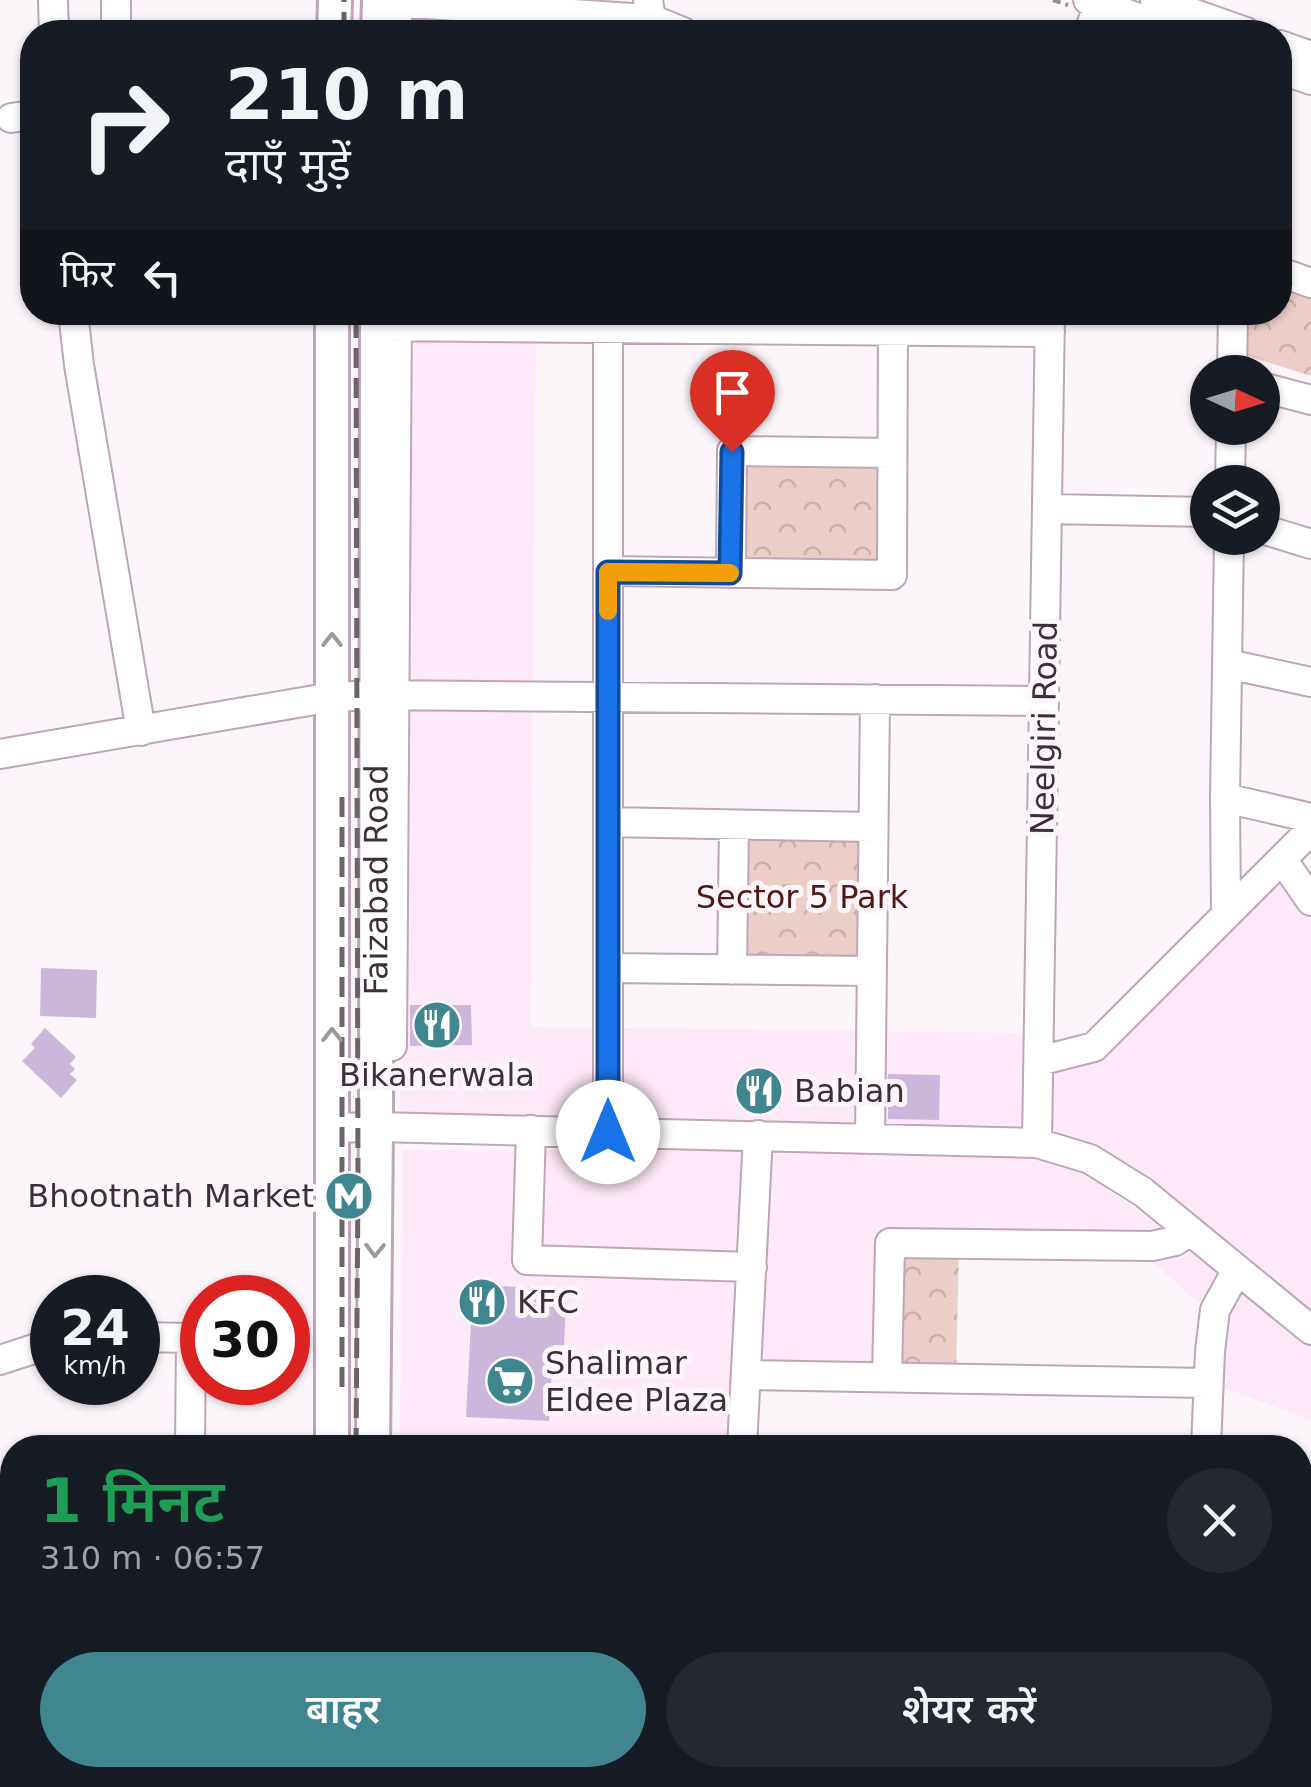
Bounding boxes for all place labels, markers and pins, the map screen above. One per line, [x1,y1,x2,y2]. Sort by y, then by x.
pin [690,350,775,453]
restaurant icon: Bikanerwala [411,999,463,1051]
place label: Bikanerwala [339,1056,535,1094]
restaurant icon: Babian [733,1065,785,1117]
place label: Babian [794,1072,905,1110]
metro station icon: Bhootnath Market [323,1170,375,1222]
place label: Bhootnath Market [27,1177,314,1215]
restaurant icon: KFC [456,1276,508,1328]
place label: KFC [517,1283,579,1321]
place label: Shalimar Eldee Plaza [545,1344,728,1419]
supermarket icon: Shalimar Eldee Plaza [484,1355,536,1407]

